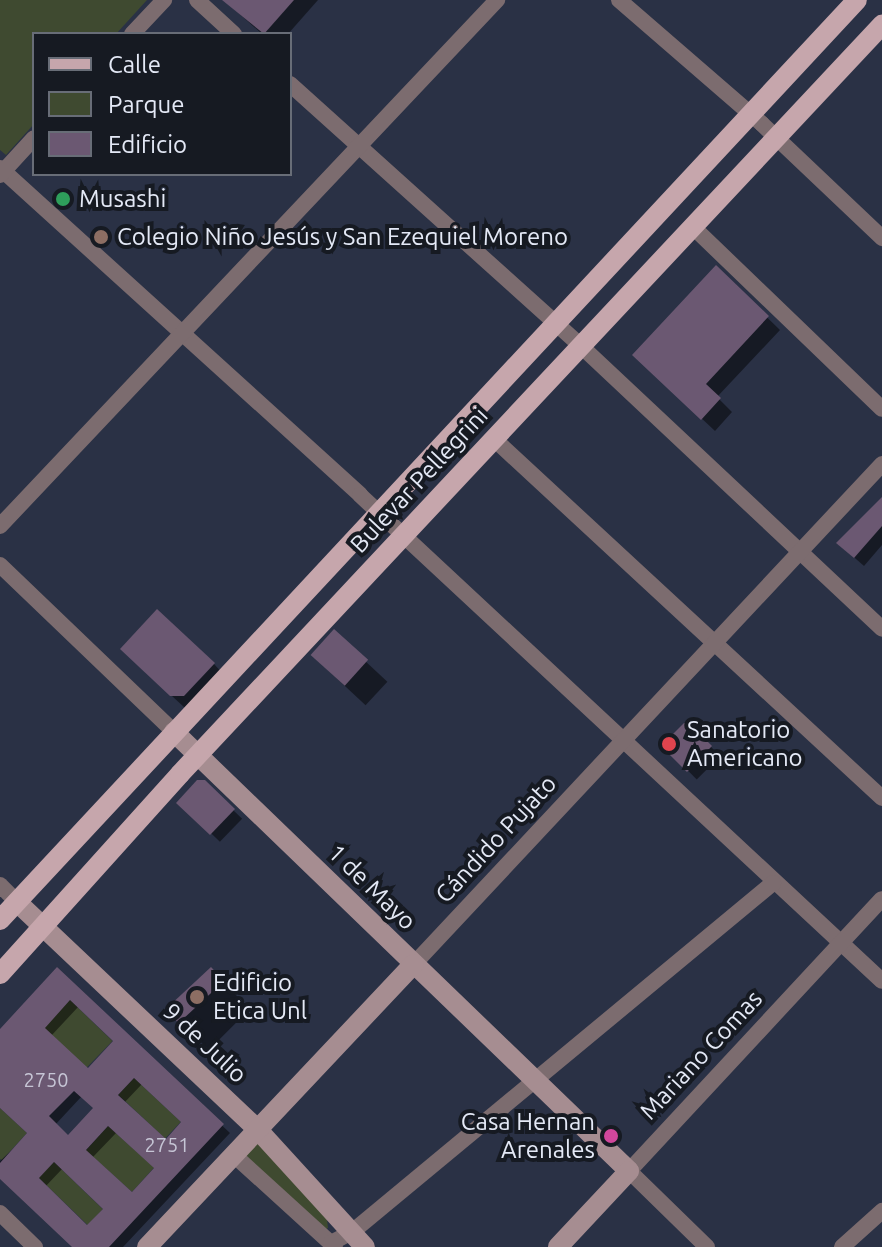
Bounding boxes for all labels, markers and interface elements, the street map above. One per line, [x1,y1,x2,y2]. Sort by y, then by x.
legend [32,32,292,176]
text: Calle [108,51,161,78]
text: Parque [108,91,185,118]
text: Edificio [108,131,187,158]
place label: Musashi [79,185,166,213]
marker: Musashi [54,190,72,208]
place label: Colegio Niño Jesús y San Ezequiel Moreno [117,223,568,251]
marker: Colegio Niño Jesús y San Ezequiel Moreno [92,228,110,246]
street label: Bulevar Pellegrini [344,401,494,559]
place label: Sanatorio Americano [687,716,803,772]
marker: Sanatorio Americano [658,733,680,755]
street label: Cándido Pujato [430,769,562,909]
street label: 1 de Mayo [322,838,422,936]
place label: Edificio Etica Unl [213,969,307,1025]
street label: Mariano Comas [634,985,768,1125]
marker: Edificio Etica Unl [188,988,206,1006]
street label: 9 de Julio [157,997,253,1089]
house number: 2750 [23,1067,69,1091]
place label: Casa Hernan Arenales [461,1108,595,1164]
marker: Casa Hernan Arenales [602,1127,620,1145]
house number: 2751 [144,1132,190,1156]

